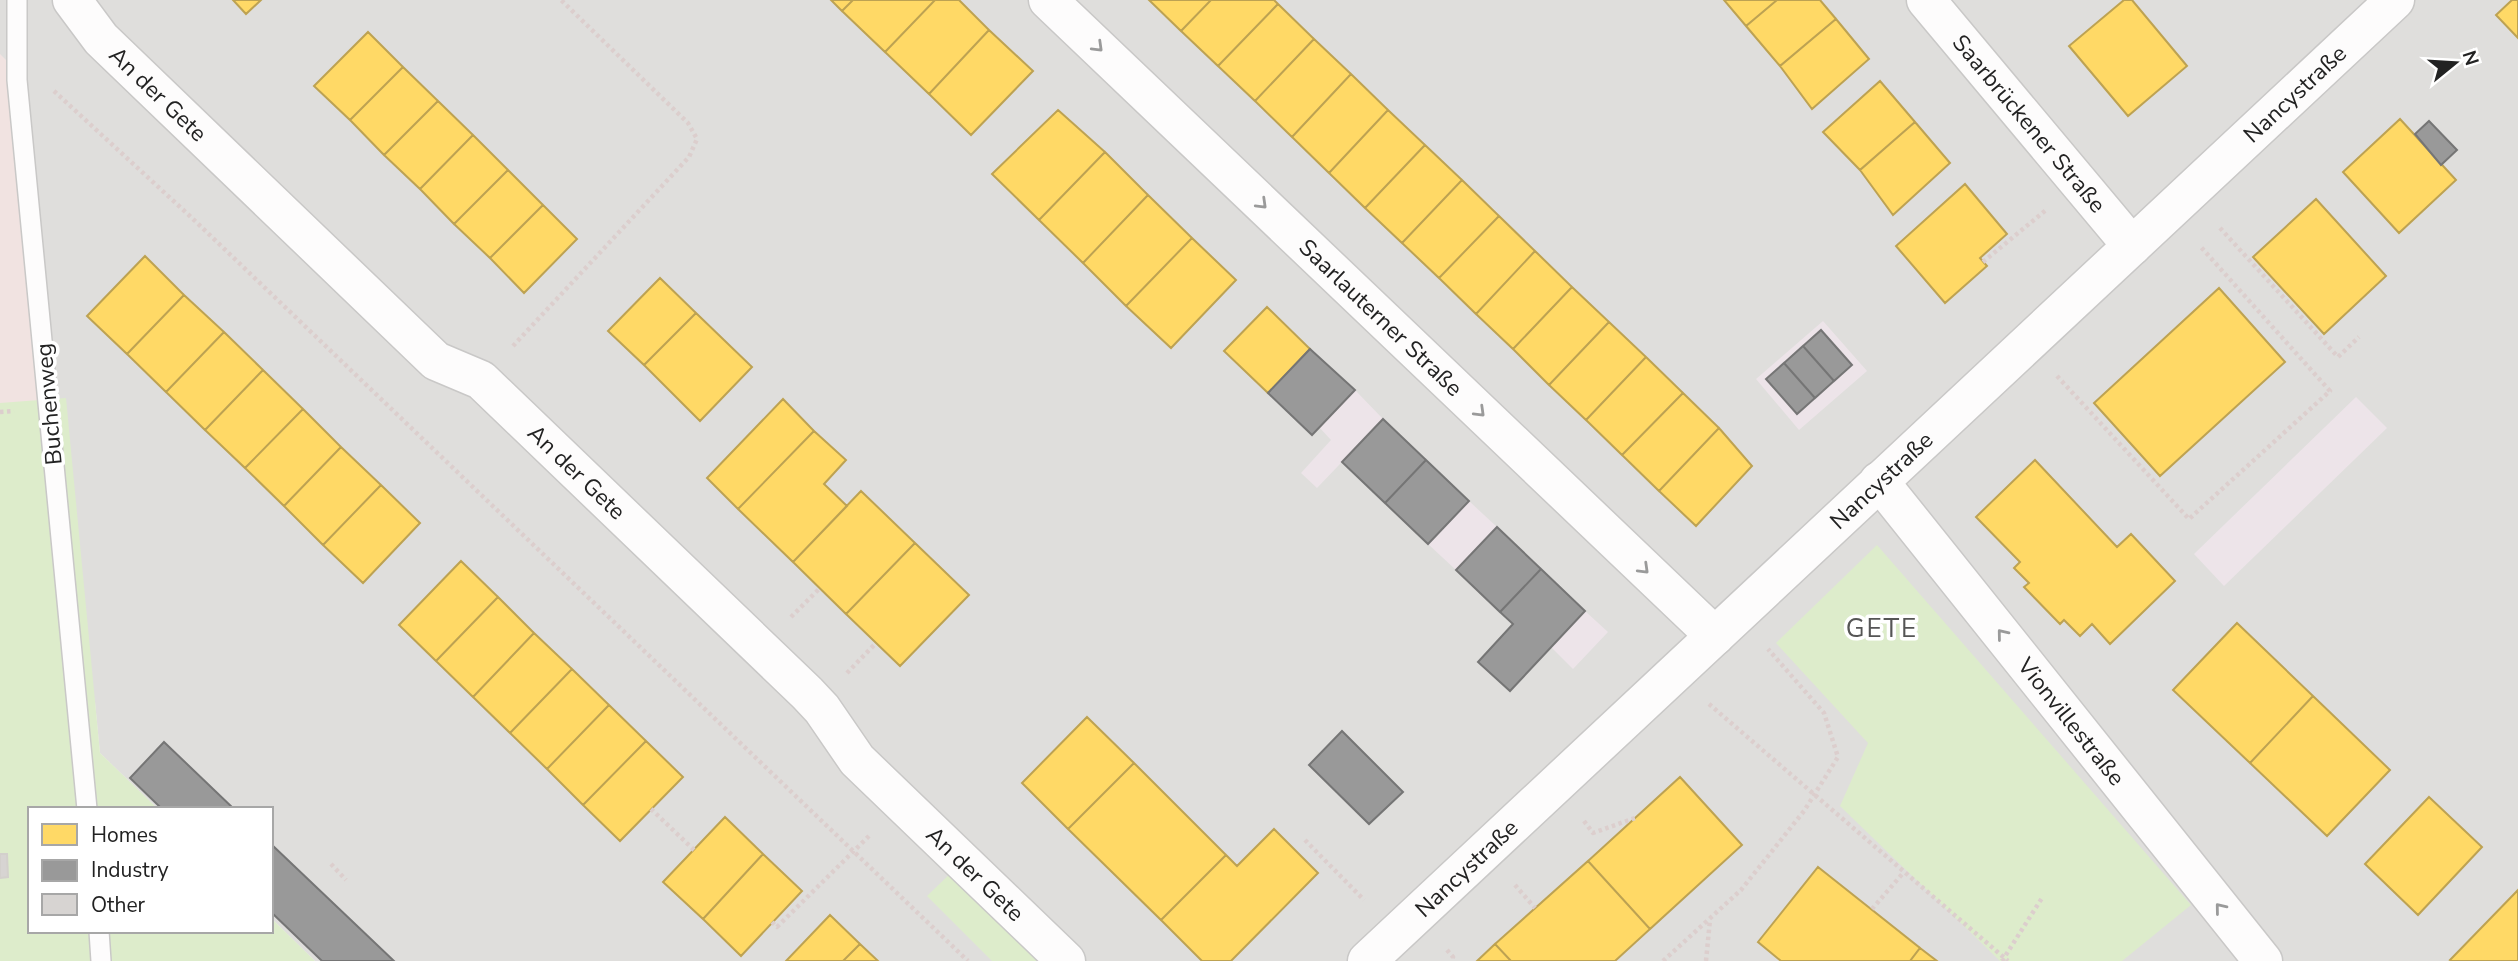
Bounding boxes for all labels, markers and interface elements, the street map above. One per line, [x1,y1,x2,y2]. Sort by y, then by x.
street label: Saarbrückener Straße [1946,28,2113,219]
north arrow [2420,28,2490,98]
street label: Nancystraße [2237,38,2353,150]
one-way arrow [1089,39,1102,52]
street label: An der Gete [103,40,214,148]
text: N [2456,47,2485,69]
one-way arrow [1254,196,1267,209]
street label: Saarlauterner Straße [1292,232,1470,403]
street label: Buchenweg [28,342,70,466]
one-way arrow [1472,404,1485,417]
street label: An der Gete [521,418,633,526]
street label: Nancystraße [1823,424,1939,536]
one-way arrow [1636,561,1649,574]
district label: GETE [1846,611,1918,646]
one-way arrow [1997,630,2010,642]
street label: Vionvillestraße [2010,650,2132,792]
legend [28,807,273,933]
street label: Nancystraße [1408,812,1525,924]
street label: An der Gete [920,819,1031,928]
text: Homes [91,821,158,849]
text: Industry [91,856,169,884]
text: Other [91,891,146,919]
one-way arrow [2216,903,2229,915]

